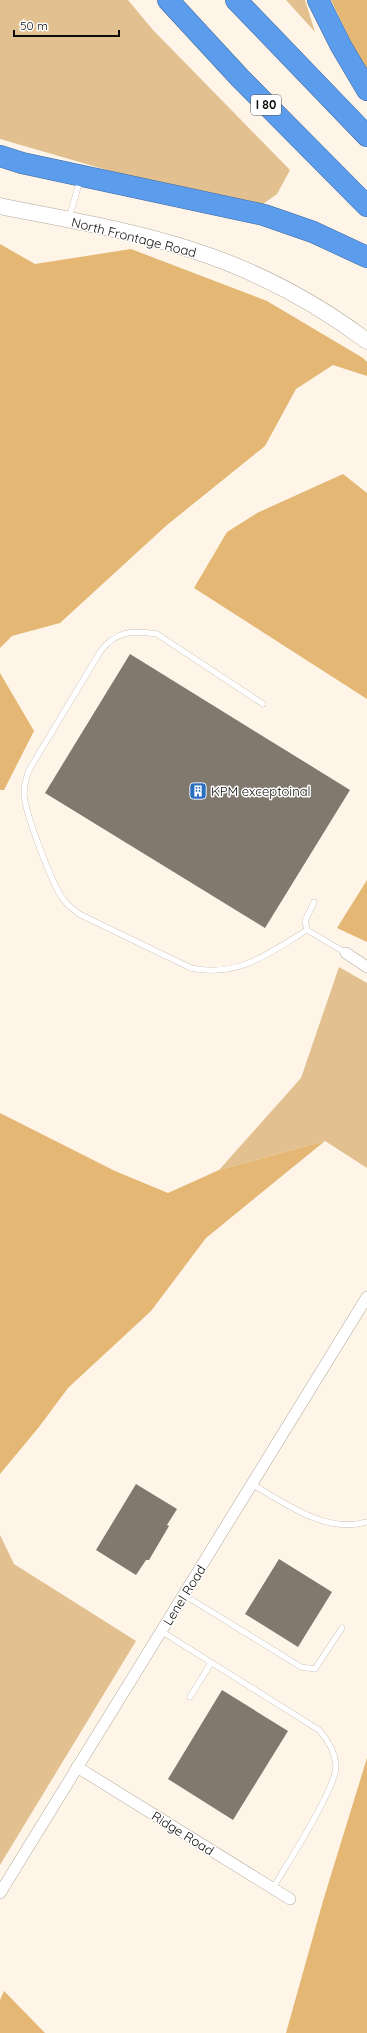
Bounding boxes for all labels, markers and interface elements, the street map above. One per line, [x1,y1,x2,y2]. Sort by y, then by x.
scale bar [14,12,119,38]
text: 50 m [20,18,48,33]
road number: I 80 [251,95,281,115]
street label: North Frontage Road [70,214,198,260]
building icon: KPM exceptoinal [188,781,208,801]
place label: KPM exceptoinal [211,783,311,799]
street label: Lenel Road [159,1562,209,1628]
street label: Ridge Road [149,1808,217,1858]

